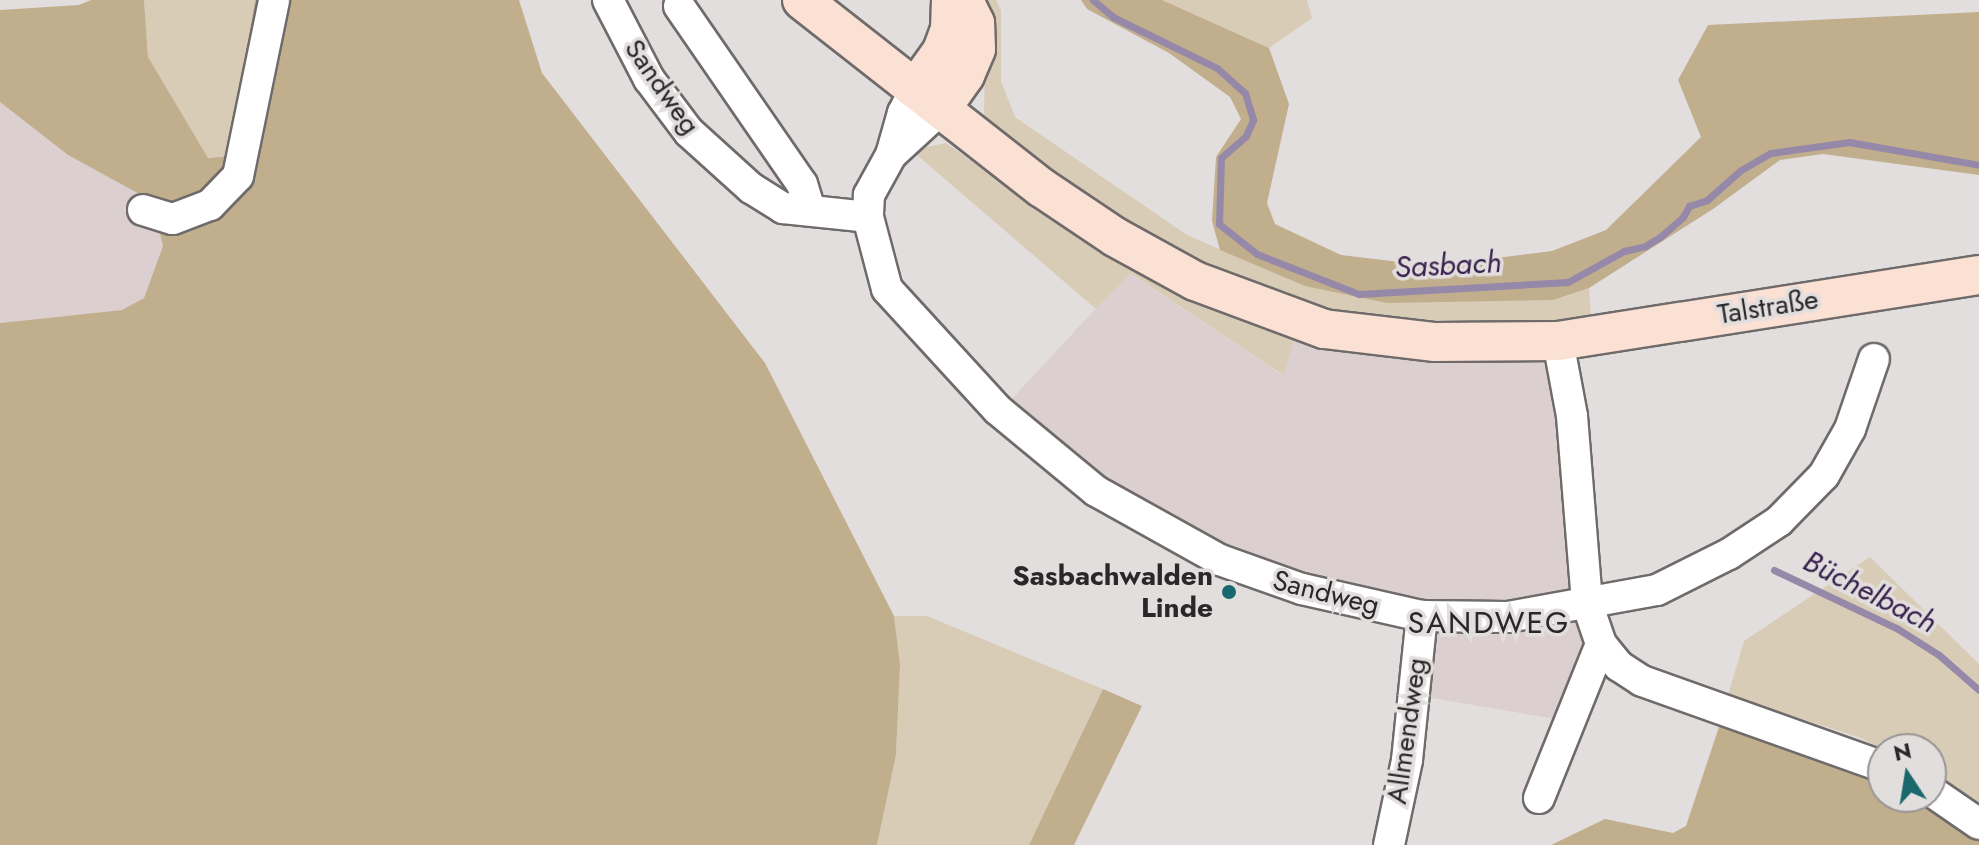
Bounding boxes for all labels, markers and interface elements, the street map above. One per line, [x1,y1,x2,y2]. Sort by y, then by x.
street label: Sandweg [617,33,707,141]
water label: Sasbach [1394,244,1502,286]
street label: Talstraße [1715,282,1821,332]
water label: Büchelbach [1797,543,1943,641]
place label: Sasbachwalden Linde [1012,559,1213,625]
street label: Sandweg [1269,564,1383,622]
marker: Sasbachwalden Linde [1220,583,1238,601]
district label: SANDWEG [1408,605,1570,641]
street label: Allmendweg [1380,656,1434,806]
north arrow [1867,733,1947,813]
text: N [1891,734,1914,769]

